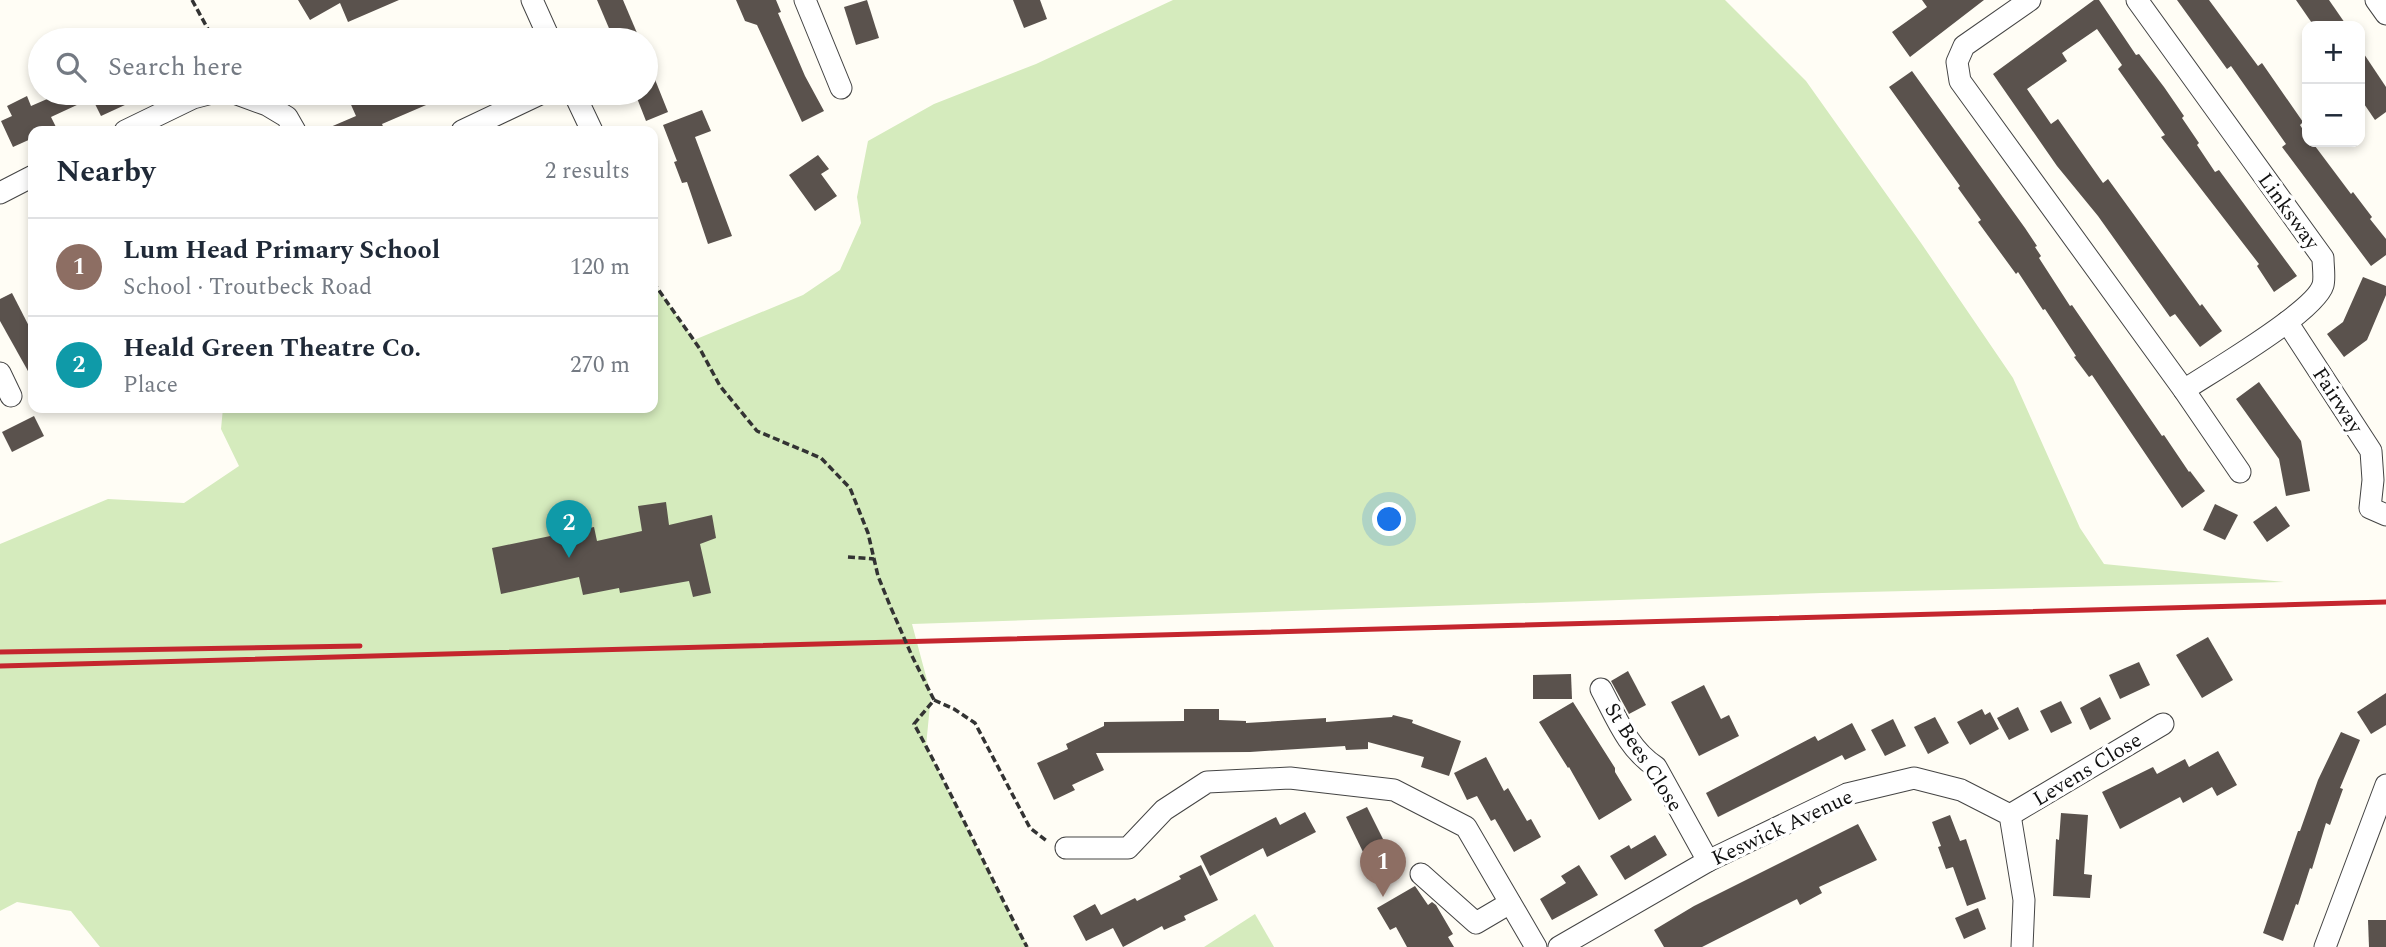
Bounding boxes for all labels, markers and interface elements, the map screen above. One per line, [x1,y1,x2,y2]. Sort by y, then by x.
map controls [2302,21,2365,147]
button: + [2302,21,2365,84]
search box [28,28,658,105]
text: Search here [108,47,243,87]
icon: search [52,48,90,86]
button: − [2302,84,2365,147]
text: Nearby [56,149,155,195]
text: 2 results [545,154,630,189]
street label: Linksway [2249,166,2328,258]
text: Lum Head Primary School [123,230,440,270]
text: 1 [73,250,85,285]
text: 120 m [570,250,630,285]
text: School · Troutbeck Road [123,270,372,305]
text: Heald Green Theatre Co. [123,328,421,368]
text: 2 [73,348,85,383]
text: 270 m [570,348,630,383]
street label: Fairway [2304,361,2371,441]
text: Place [123,368,178,403]
pin: 2 [546,500,592,558]
your location [1372,502,1406,536]
street label: St Bees Close [1596,697,1691,819]
street label: Levens Close [2027,725,2148,815]
street label: Keswick Avenue [1706,781,1858,875]
pin: 1 [1360,839,1406,897]

